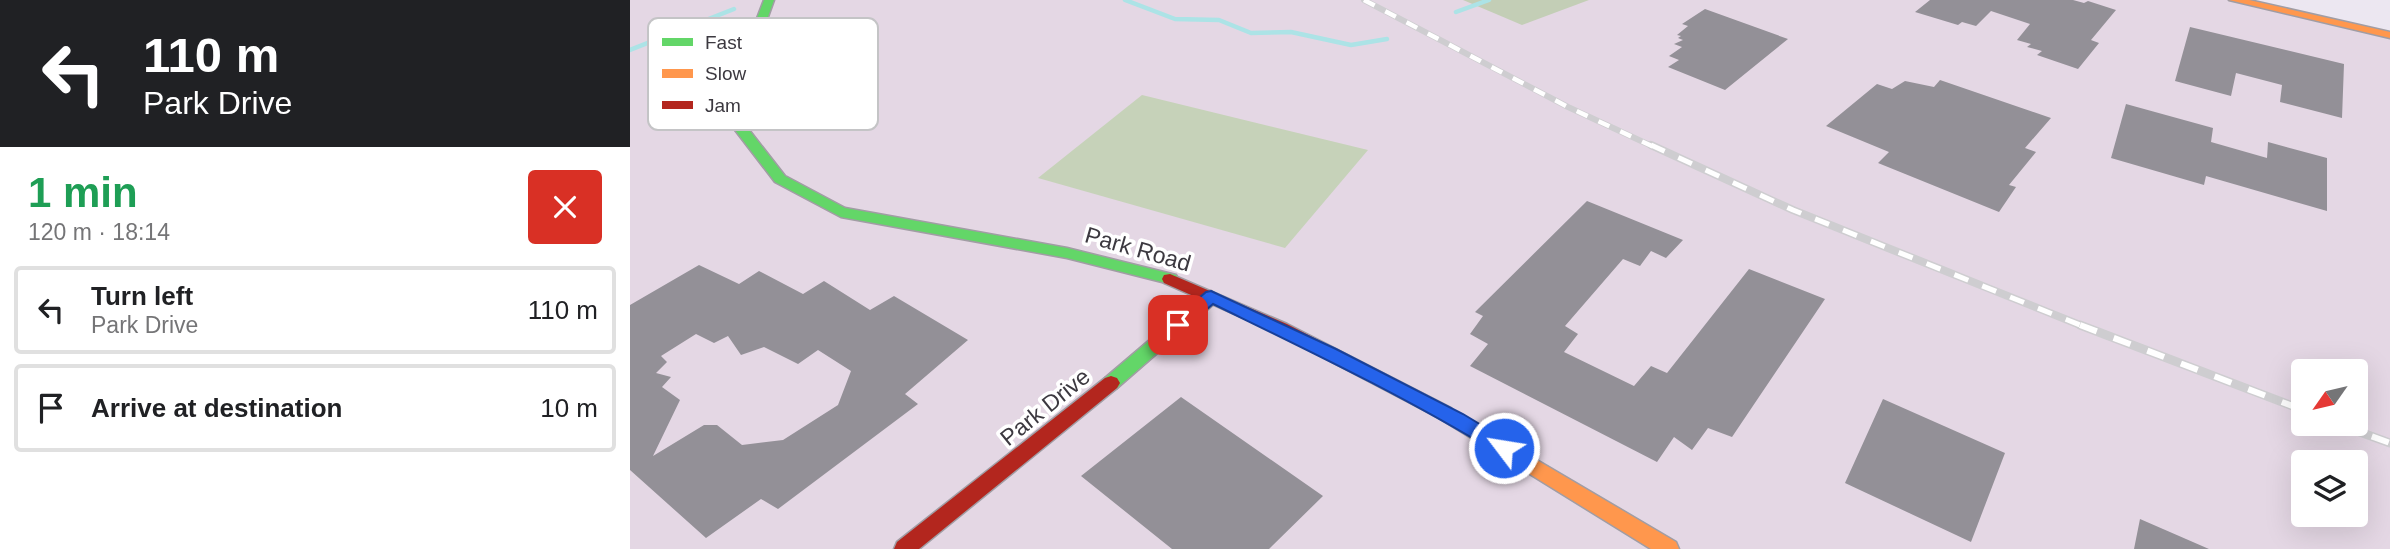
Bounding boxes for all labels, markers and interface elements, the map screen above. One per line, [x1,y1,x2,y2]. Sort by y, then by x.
legend [648,18,878,130]
icon: left [28,28,119,119]
text: 110 m [143,28,279,82]
text: Fast [705,32,743,53]
text: Slow [705,63,746,84]
text: Park Drive [143,85,292,121]
text: Jam [705,95,741,116]
text: 1 min [28,169,138,216]
button: close [528,170,602,244]
text: 120 m · 18:14 [28,219,170,245]
street label: Park Road [1082,222,1194,276]
text: Turn left [91,281,193,311]
icon: left [32,291,70,329]
text: 110 m [528,295,598,325]
pin [1148,295,1208,355]
icon: arrive [1159,306,1197,344]
text: Park Drive [91,312,198,338]
north arrow [2291,359,2368,436]
map controls [2291,359,2368,527]
street label: Park Drive [995,363,1095,451]
icon: arrive [32,389,70,427]
text: Arrive at destination [91,393,342,423]
text: 10 m [540,393,598,423]
position arrow [1467,411,1541,485]
button: layers [2291,450,2368,527]

